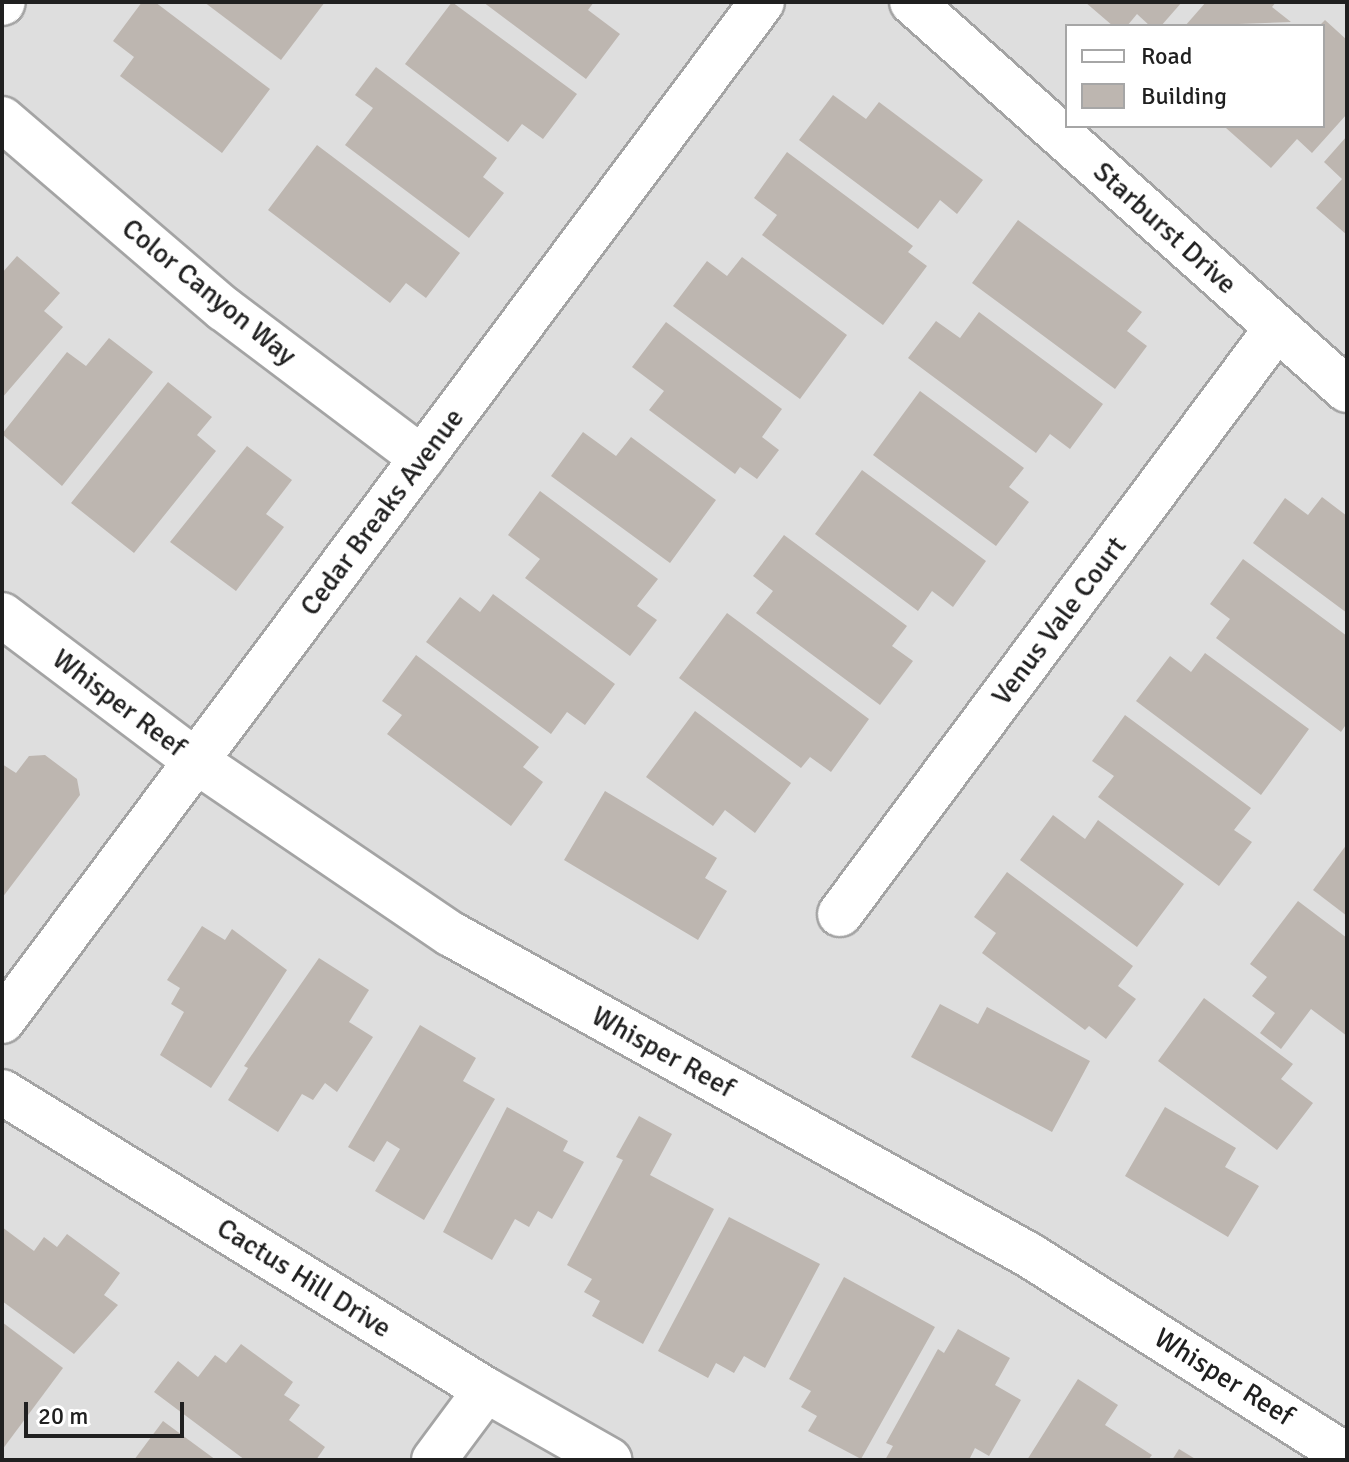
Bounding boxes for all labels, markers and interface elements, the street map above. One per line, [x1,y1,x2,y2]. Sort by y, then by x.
legend [1065,24,1325,128]
text: Road [1141,41,1192,71]
text: Building [1141,81,1227,111]
street label: Starburst Drive [1086,155,1244,301]
street label: Color Canyon Way [115,211,303,373]
street label: Cedar Breaks Avenue [293,402,471,622]
street label: Venus Vale Court [985,530,1133,712]
street label: Whisper Reef [46,642,192,764]
street label: Whisper Reef [586,999,740,1105]
street label: Cactus Hill Drive [211,1211,397,1345]
street label: Whisper Reef [1148,1321,1300,1433]
scale bar [28,1386,188,1436]
text: 20 m [38,1401,88,1431]

